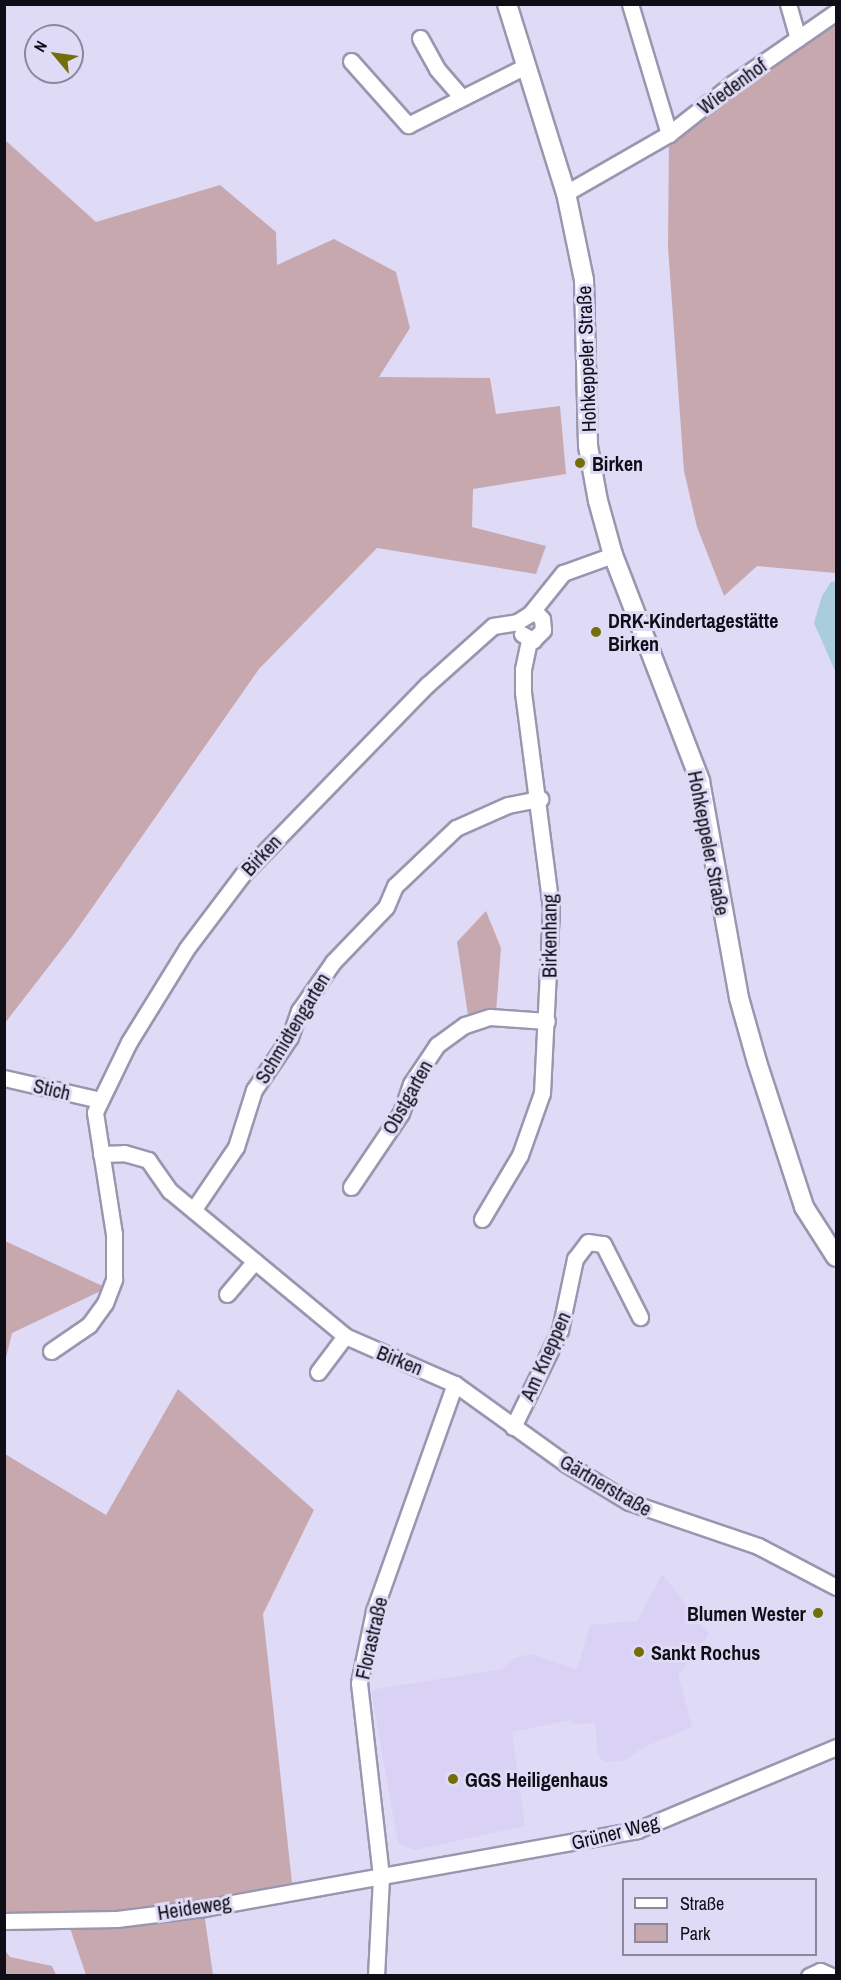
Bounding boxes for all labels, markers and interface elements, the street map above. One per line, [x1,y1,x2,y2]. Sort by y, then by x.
north arrow [24,24,84,84]
text: N [28,37,52,56]
street label: Wiedenhof [693,53,771,119]
street label: Hohkeppeler Straße [571,285,601,433]
place label: Birken [592,451,643,475]
marker: Birken [573,456,587,470]
place label: DRK-Kindertagestätte Birken [608,608,778,655]
marker: DRK-Kindertagestätte Birken [589,625,603,639]
street label: Hohkeppeler Straße [683,769,735,917]
street label: Birken [236,829,286,881]
street label: Birkenhang [537,894,561,978]
street label: Schmidtengarten [250,968,334,1088]
street label: Obstgarten [377,1056,437,1138]
street label: Stich [31,1073,73,1105]
street label: Am Kneppen [515,1308,575,1404]
street label: Birken [374,1340,426,1380]
street label: Gärtnerstraße [556,1449,656,1521]
street label: Florastraße [350,1594,392,1682]
place label: Blumen Wester [687,1601,806,1625]
marker: Blumen Wester [811,1606,825,1620]
place label: Sankt Rochus [651,1640,760,1664]
marker: Sankt Rochus [632,1645,646,1659]
place label: GGS Heiligenhaus [465,1767,608,1791]
marker: GGS Heiligenhaus [446,1772,460,1786]
street label: Grüner Weg [569,1810,661,1854]
legend [622,1878,817,1956]
street label: Heideweg [156,1889,232,1925]
text: Straße [680,1891,724,1916]
text: Park [680,1921,710,1946]

